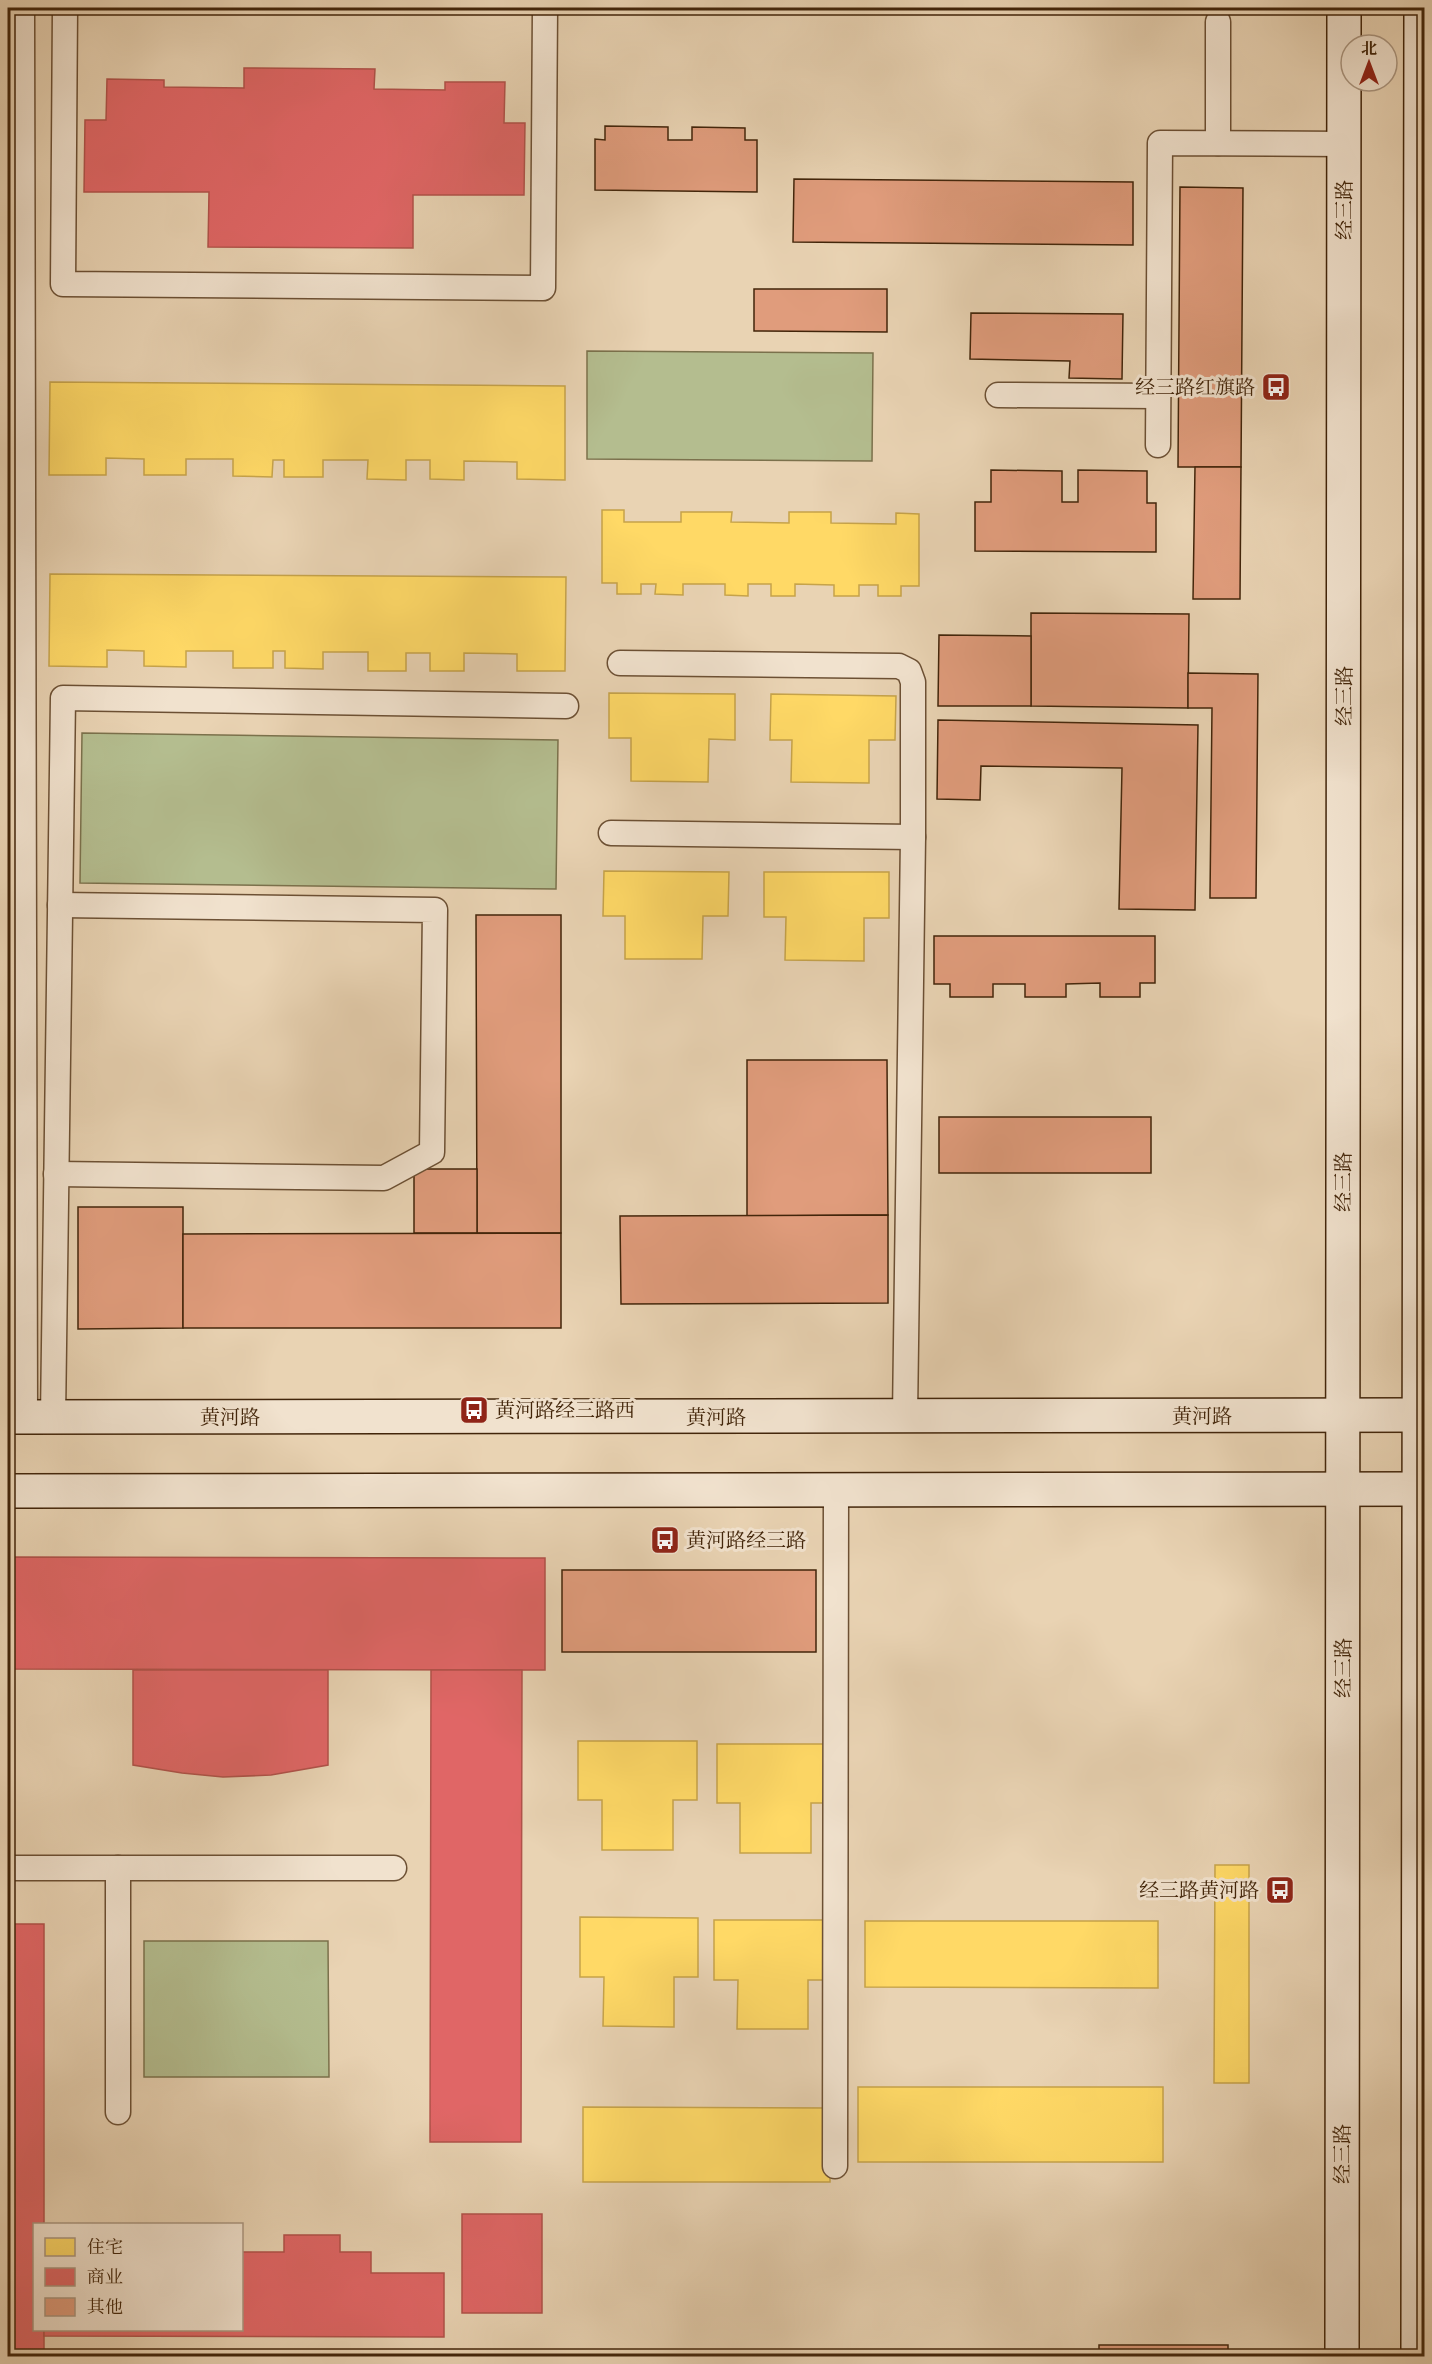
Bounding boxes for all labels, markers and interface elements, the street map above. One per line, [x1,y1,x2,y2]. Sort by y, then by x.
north arrow [1339,33,1399,93]
text: 北 [1361,38,1377,60]
street label: 经三路 [1331,180,1358,240]
bus stop icon: 经三路红旗路 [1260,371,1292,403]
place label: 经三路红旗路 [1135,374,1255,401]
street label: 经三路 [1331,666,1358,726]
street label: 经三路 [1330,1152,1357,1212]
bus stop icon: 黄河路经三路西 [458,1394,490,1426]
place label: 黄河路经三路西 [495,1397,635,1424]
street label: 黄河路 [1172,1403,1232,1430]
street label: 黄河路 [200,1404,260,1431]
street label: 黄河路 [686,1404,746,1431]
bus stop icon: 黄河路经三路 [649,1524,681,1556]
place label: 黄河路经三路 [686,1527,806,1554]
street label: 经三路 [1330,1638,1357,1698]
bus stop icon: 经三路黄河路 [1264,1874,1296,1906]
place label: 经三路黄河路 [1139,1877,1259,1904]
street label: 经三路 [1329,2124,1356,2184]
legend [33,2223,243,2331]
text: 住宅 [87,2235,123,2260]
text: 商业 [87,2265,123,2290]
text: 其他 [87,2295,123,2320]

